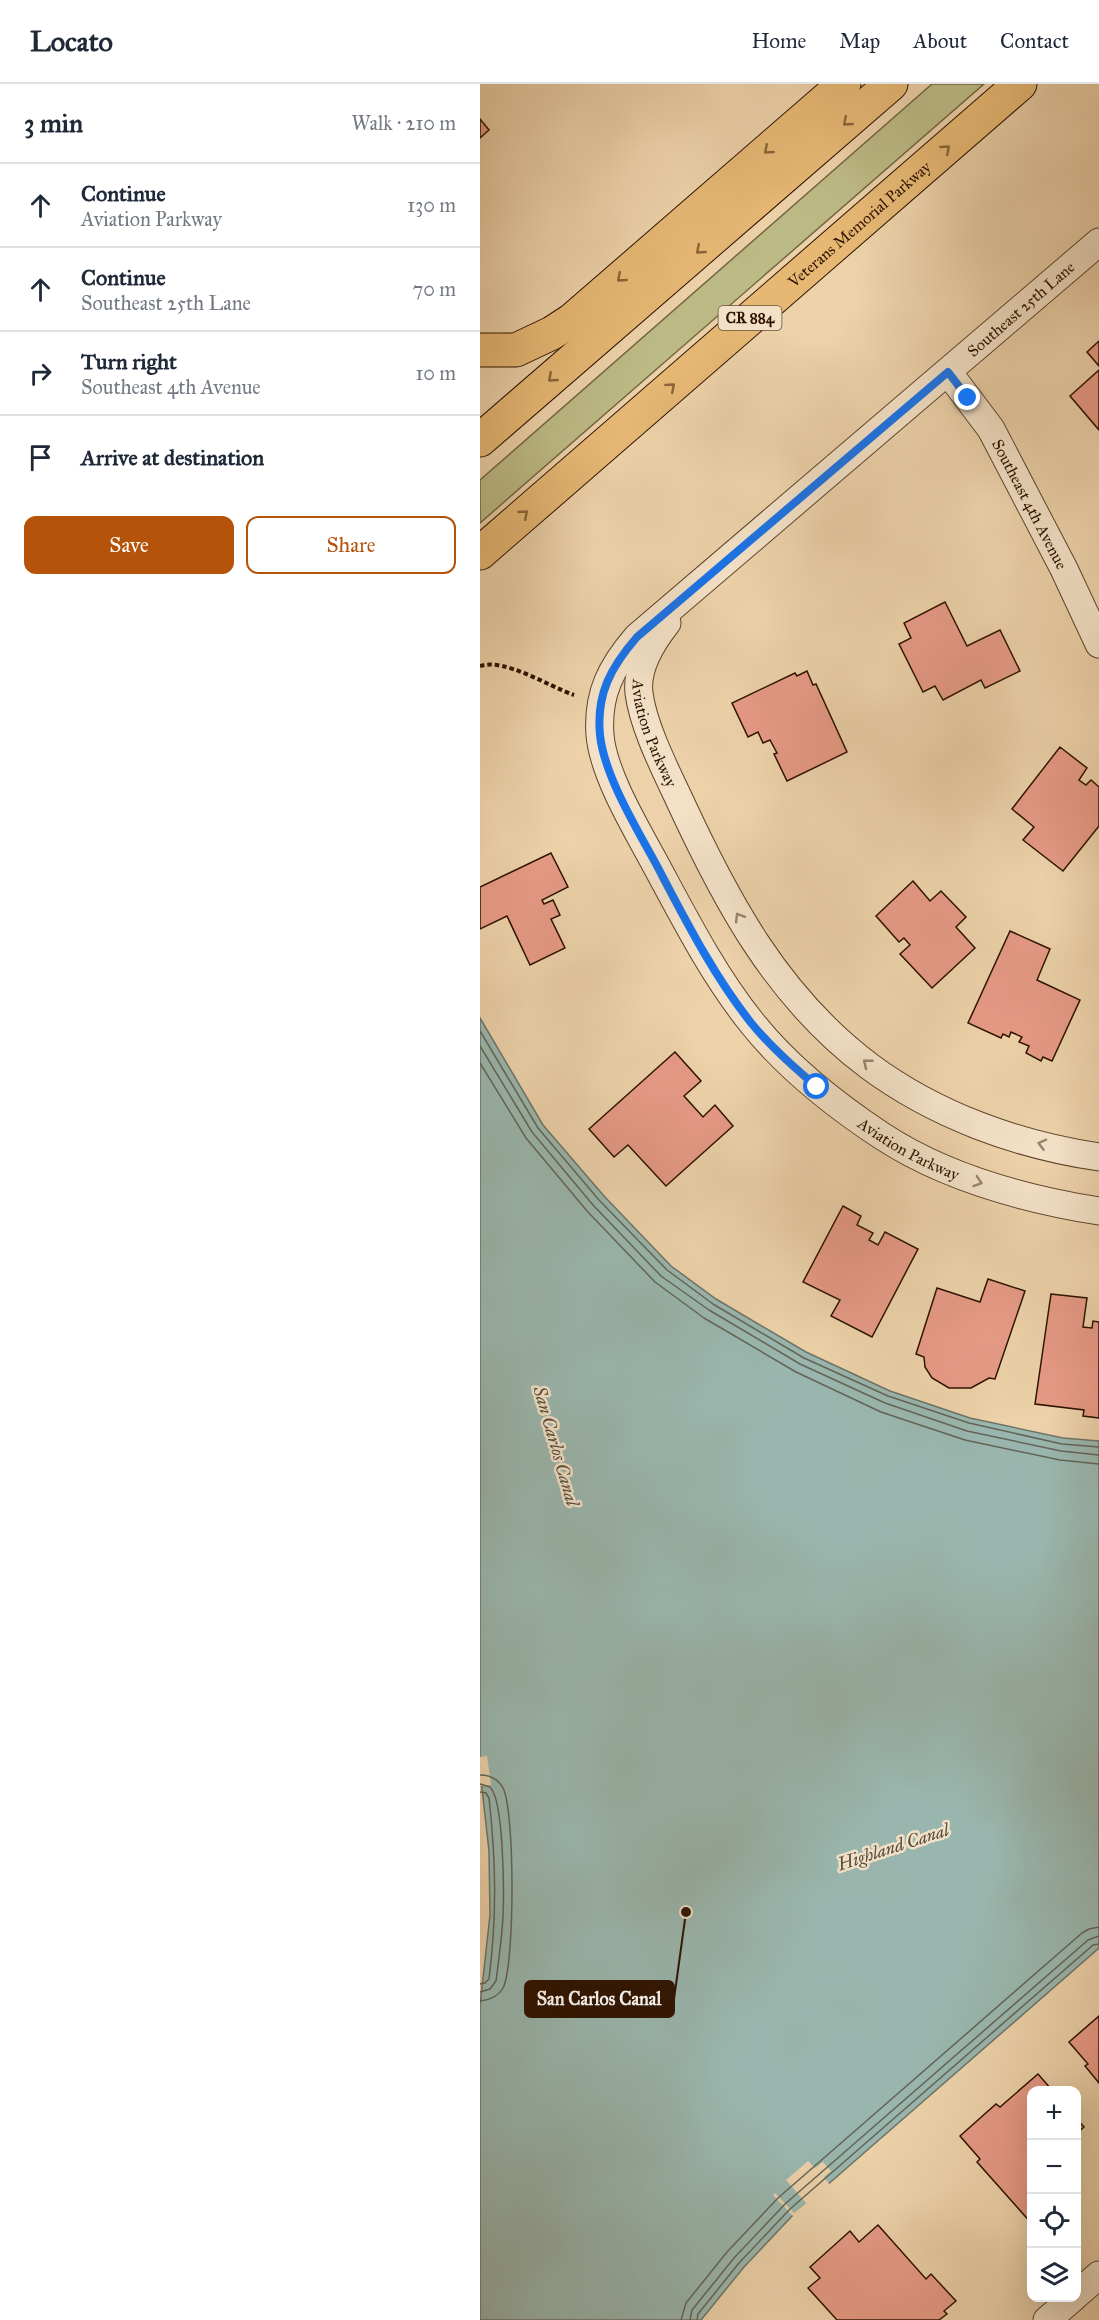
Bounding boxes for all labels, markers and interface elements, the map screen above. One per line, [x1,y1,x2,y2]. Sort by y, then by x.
text: Locato [30,24,113,59]
text: Home [751,28,806,54]
text: Map [839,28,880,54]
text: About [913,28,967,54]
text: Contact [1000,28,1069,54]
text: 3 min [24,107,83,139]
text: Walk · 210 m [351,111,456,135]
one-way arrow [843,115,854,126]
one-way arrow [764,143,775,154]
one-way arrow [939,145,950,156]
street label: Veterans Memorial Parkway [783,156,935,292]
text: Continue [81,180,166,207]
icon: ahead [24,189,57,222]
text: 130 m [407,193,456,217]
text: Aviation Parkway [81,207,222,231]
one-way arrow [696,243,707,254]
street label: Southeast 25th Lane [963,257,1079,361]
text: Continue [81,264,166,291]
one-way arrow [617,271,627,282]
icon: ahead [24,273,57,306]
text: 70 m [413,277,456,301]
text: Southeast 25th Lane [81,291,251,315]
road number: CR 884 [718,306,782,330]
text: Turn right [81,348,177,375]
icon: right [24,357,57,390]
text: 10 m [415,361,456,385]
one-way arrow [548,371,559,382]
text: Southeast 4th Avenue [81,375,261,399]
one-way arrow [665,383,676,394]
route end [954,384,980,410]
street label: Southeast 4th Avenue [988,436,1072,572]
icon: arrive [24,441,57,474]
text: Arrive at destination [81,444,264,471]
one-way arrow [517,510,528,521]
button: Save [24,516,234,574]
button: Share [246,516,456,574]
street label: Aviation Parkway [629,678,682,790]
one-way arrow [735,913,746,923]
one-way arrow [862,1059,873,1070]
route start [803,1073,829,1099]
street label: Aviation Parkway [854,1113,963,1184]
one-way arrow [1037,1139,1047,1152]
one-way arrow [972,1174,983,1187]
water label: San Carlos Canal [528,1383,584,1511]
water label: Highland Canal [833,1818,954,1876]
callout: San Carlos Canal [525,1981,674,2017]
text: San Carlos Canal [537,1988,662,2010]
map controls [1027,2086,1081,2302]
button: + [1027,2086,1081,2140]
button: − [1027,2140,1081,2194]
button: locate [1027,2194,1081,2248]
button: layers [1027,2248,1081,2302]

